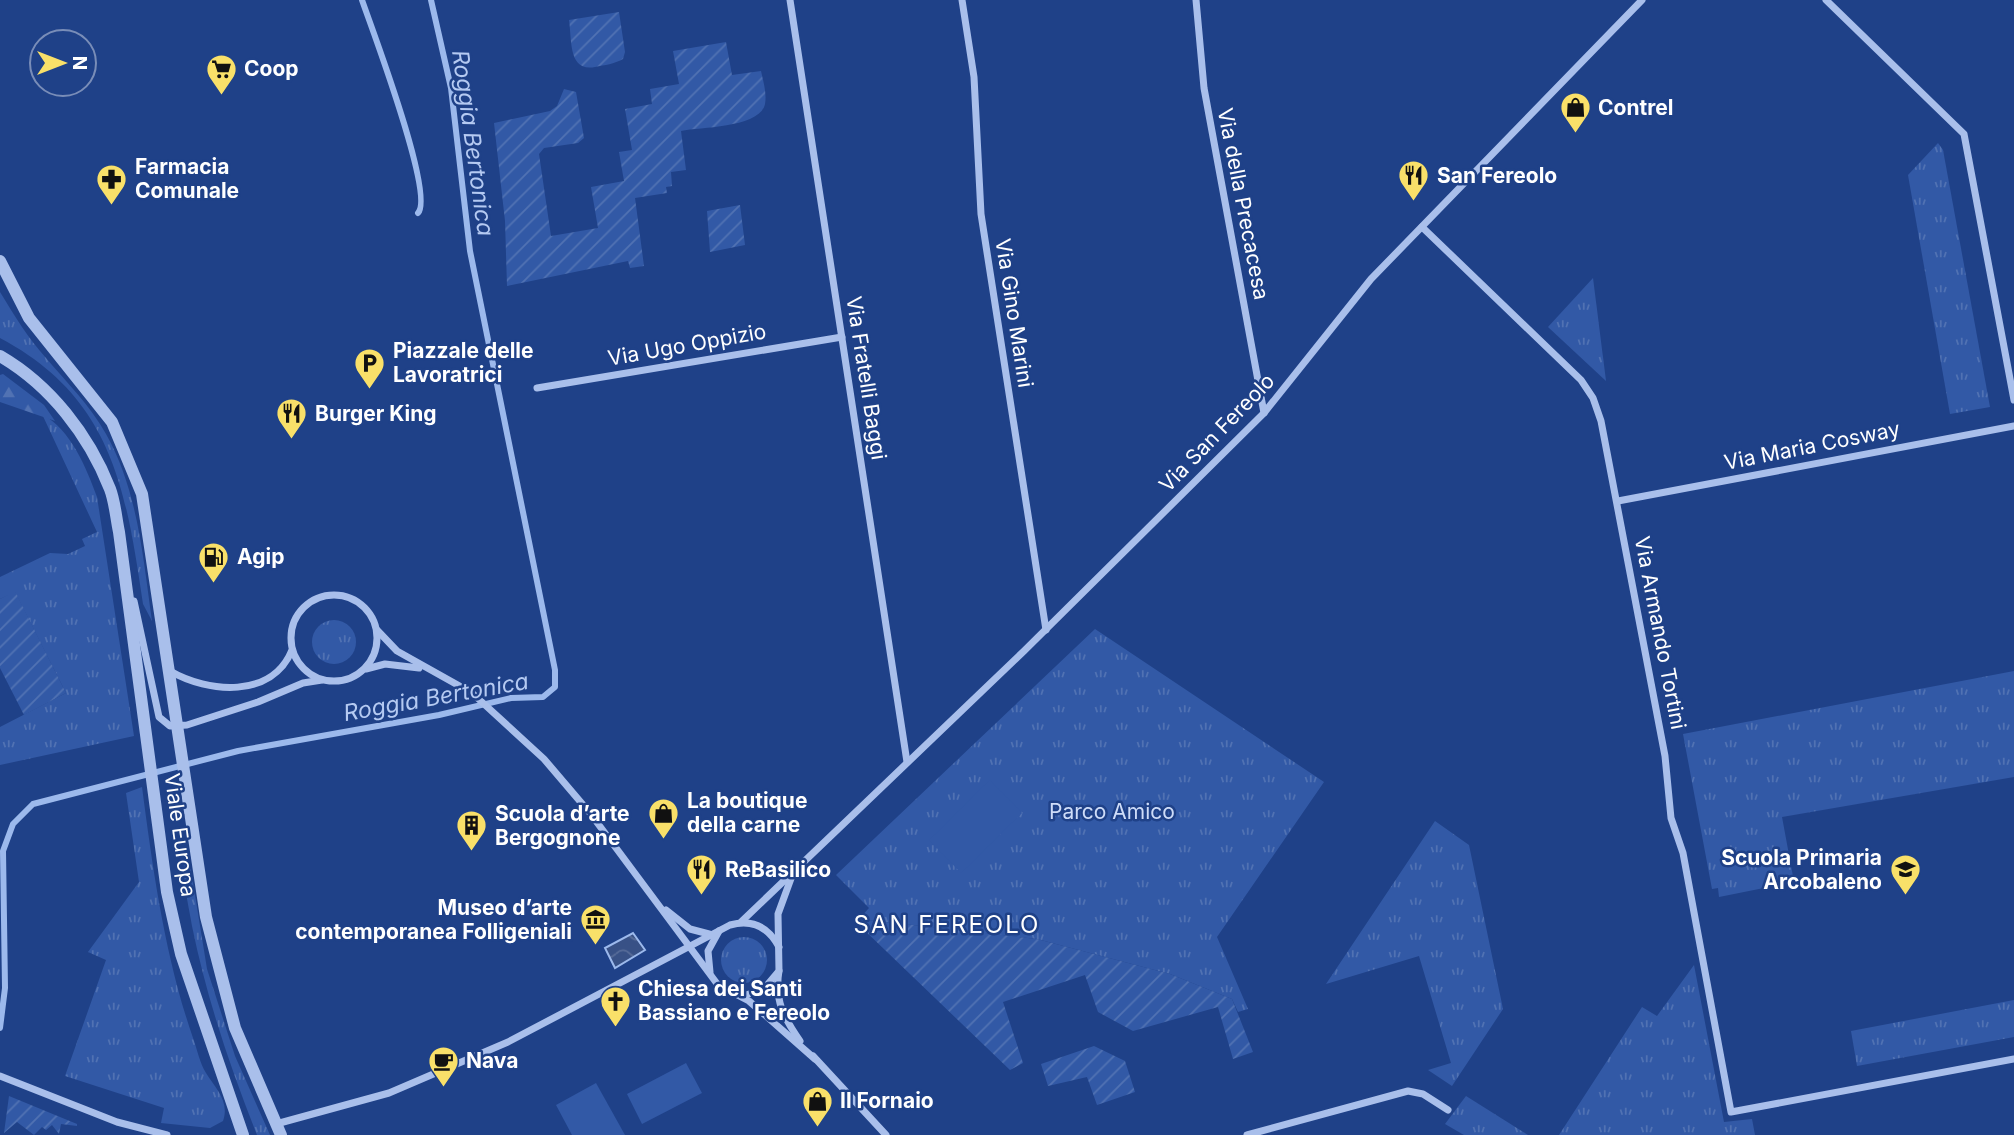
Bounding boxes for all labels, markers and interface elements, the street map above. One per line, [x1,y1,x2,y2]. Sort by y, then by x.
north arrow [28,28,98,98]
water label: Roggia Bertonica [446,48,500,238]
supermarket icon: Coop [204,52,238,96]
text: N [68,56,91,70]
place label: Coop [244,56,299,81]
shop icon: Contrel [1558,91,1592,135]
place label: Contrel [1598,95,1673,120]
street label: Via della Precacesa [1213,106,1274,302]
place label: Farmacia Comunale [135,154,239,203]
restaurant icon: San Fereolo [1397,159,1431,203]
pharmacy icon: Farmacia Comunale [95,162,129,206]
place label: San Fereolo [1437,163,1557,188]
street label: Via Gino Marini [990,237,1039,389]
street label: Via Fratelli Baggi [841,294,892,461]
street label: Via Ugo Oppizio [606,318,768,371]
place label: Piazzale delle Lavoratrici [393,338,534,387]
parking icon: Piazzale delle Lavoratrici [353,346,387,390]
street label: Via San Fereolo [1154,368,1279,497]
restaurant icon: Burger King [275,397,309,441]
place label: Burger King [315,401,437,426]
street label: Via Maria Cosway [1722,416,1902,475]
street label: Via Armando Tortini [1630,534,1691,732]
fuel station icon: Agip [197,540,231,584]
place label: Agip [237,544,284,569]
water label: Roggia Bertonica [341,667,531,727]
street label: Viale Europa [159,771,202,898]
place label: La boutique della carne [687,788,807,837]
shop icon: La boutique della carne [647,796,681,840]
park label: Parco Amico [1049,799,1175,824]
place label: Scuola d’arte Bergognone [495,801,630,850]
building icon: Scuola d’arte Bergognone [455,809,489,853]
place label: Scuola Primaria Arcobaleno [1721,845,1882,894]
restaurant icon: ReBasilico [685,853,719,897]
school or university icon: Scuola Primaria Arcobaleno [1888,853,1922,897]
place label: ReBasilico [725,857,831,882]
place label: Museo d’arte contemporanea Folligeniali [295,895,572,944]
museum icon: Museo d’arte contemporanea Folligeniali [578,903,612,947]
district label: SAN FEREOLO [854,910,1040,939]
place label: Chiesa dei Santi Bassiano e Fereolo [638,976,830,1025]
church icon: Chiesa dei Santi Bassiano e Fereolo [598,984,632,1028]
cafe icon: Nava [426,1044,460,1088]
place label: Nava [466,1048,518,1073]
shop icon: Il Fornaio [800,1084,834,1128]
place label: Il Fornaio [840,1088,934,1113]

